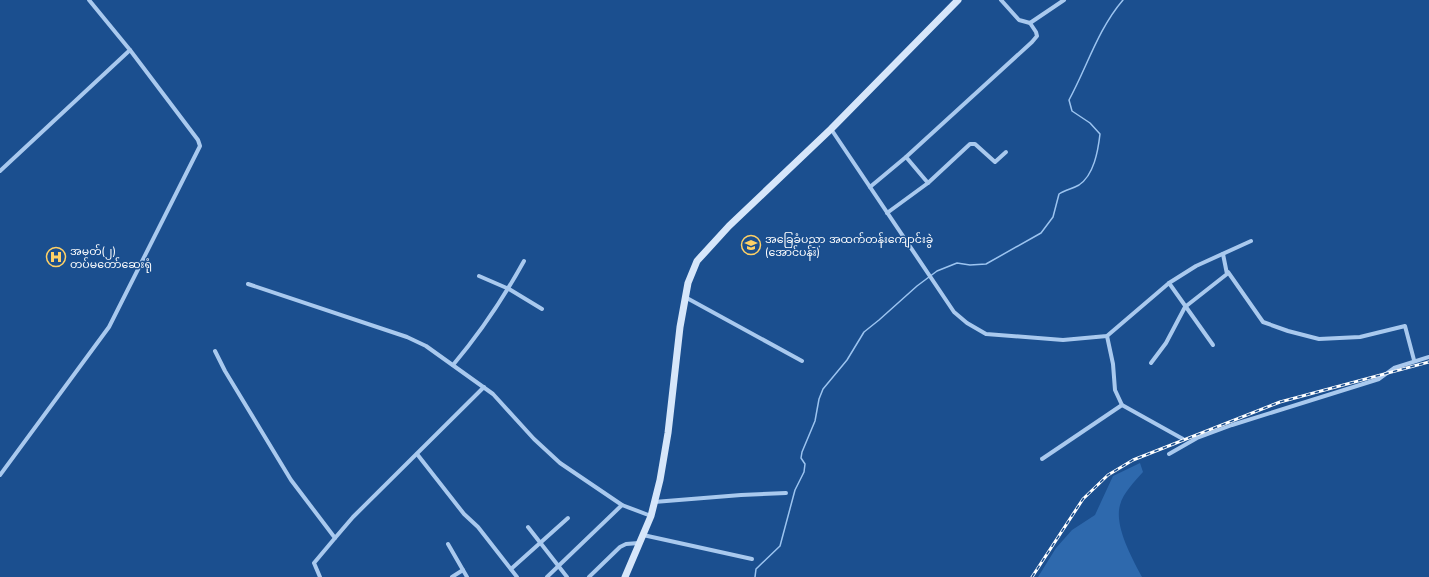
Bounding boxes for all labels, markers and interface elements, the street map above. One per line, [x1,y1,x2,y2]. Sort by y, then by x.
place label: အခြေခံပညာ အထက်တန်းကျောင်းခွဲ (အောင်ပန်း) [765,231,933,261]
school or university icon: အခြေခံပညာ အထက်တန်းကျောင်းခွဲ (အောင်ပန်း) [740,234,762,256]
place label: အမှတ်(၂) တပ်မတော်ဆေးရုံ [70,243,152,273]
hospital icon: အမှတ်(၂) တပ်မတော်ဆေးရုံ [45,246,67,268]

